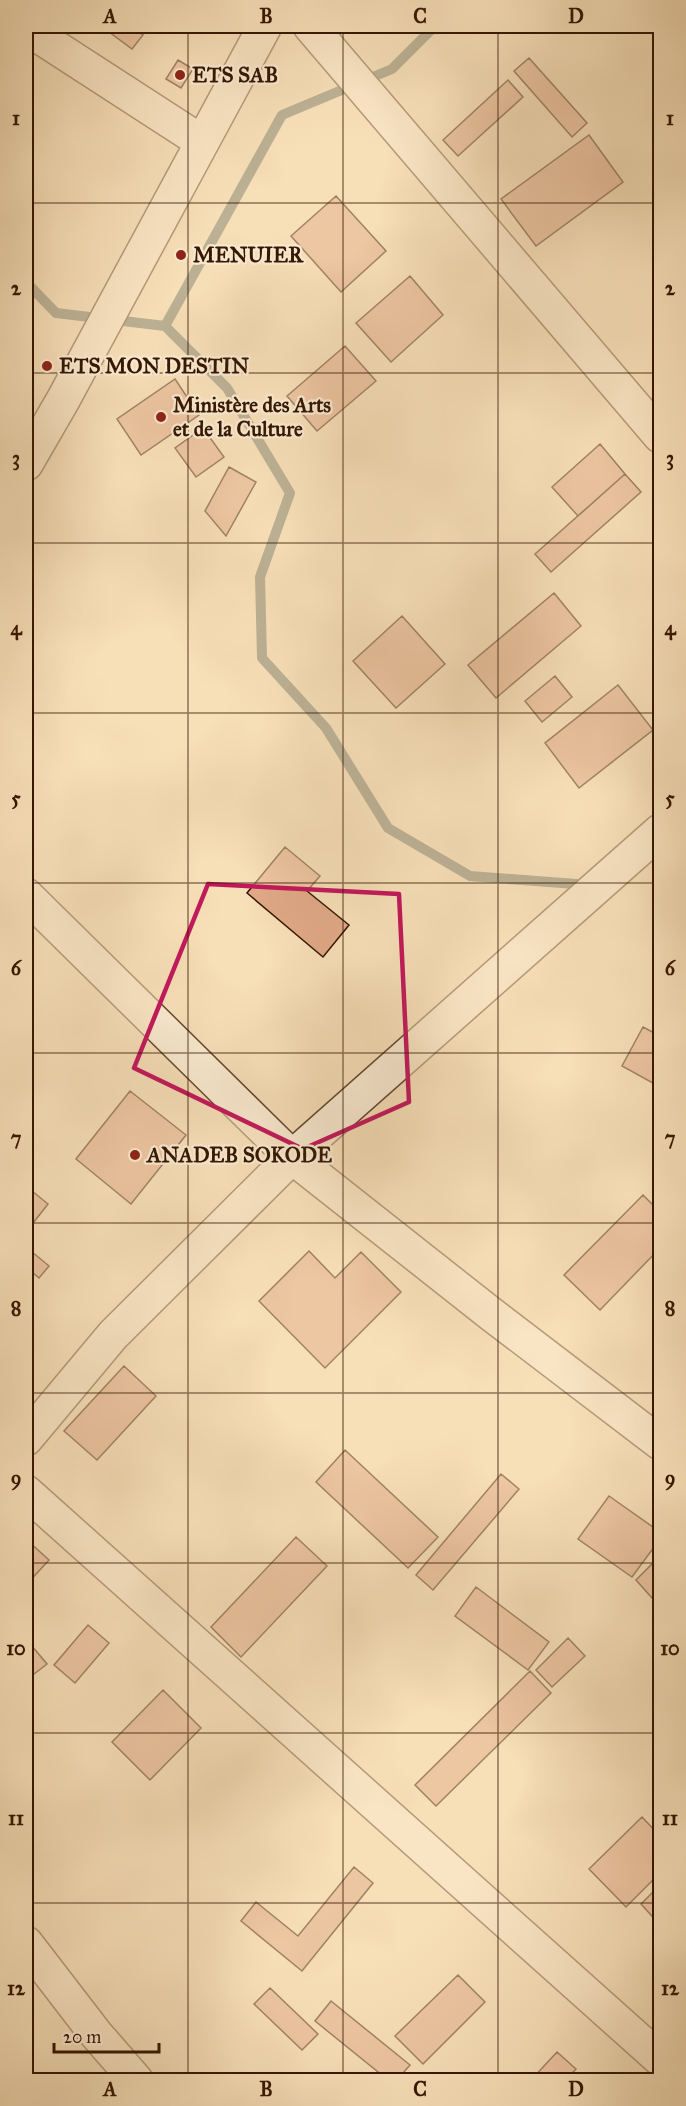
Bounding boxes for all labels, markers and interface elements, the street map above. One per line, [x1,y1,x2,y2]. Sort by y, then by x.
text: A [101,4,117,28]
text: B [259,4,273,28]
text: C [413,4,427,28]
text: D [568,4,584,28]
place label: ETS SAB [192,62,278,88]
marker: ETS SAB [173,68,187,82]
text: 1 [12,106,20,130]
text: 1 [666,106,674,130]
place label: MENUIER [193,242,304,268]
marker: MENUIER [174,248,188,262]
text: 2 [11,276,22,300]
text: 2 [665,276,676,300]
place label: ETS MON DESTIN [59,353,249,379]
marker: ETS MON DESTIN [40,359,54,373]
place label: Ministère des Arts et de la Culture [173,392,331,442]
marker: Ministère des Arts et de la Culture [154,410,168,424]
text: 3 [12,446,20,471]
text: 3 [666,446,674,471]
text: 4 [10,616,22,641]
text: 4 [664,616,676,641]
text: 5 [11,786,21,810]
text: 5 [665,786,675,810]
text: 6 [11,956,23,980]
text: 6 [665,956,677,980]
text: 7 [11,1126,22,1150]
text: 7 [665,1126,676,1150]
place label: ANADEB SOKODE [145,1142,332,1168]
marker: ANADEB SOKODE [128,1148,142,1162]
text: 8 [11,1296,21,1320]
text: 8 [665,1296,675,1320]
text: 9 [11,1466,21,1491]
text: 9 [665,1466,675,1491]
text: 10 [6,1636,26,1660]
text: 10 [660,1636,680,1660]
text: 11 [8,1806,24,1830]
text: 11 [662,1806,678,1830]
text: 12 [7,1976,26,2000]
text: 12 [661,1976,680,2000]
scale bar [54,2016,159,2054]
text: 20 m [63,2026,101,2048]
text: A [101,2077,117,2101]
text: B [259,2077,273,2101]
text: C [413,2077,427,2101]
text: D [568,2077,584,2101]

